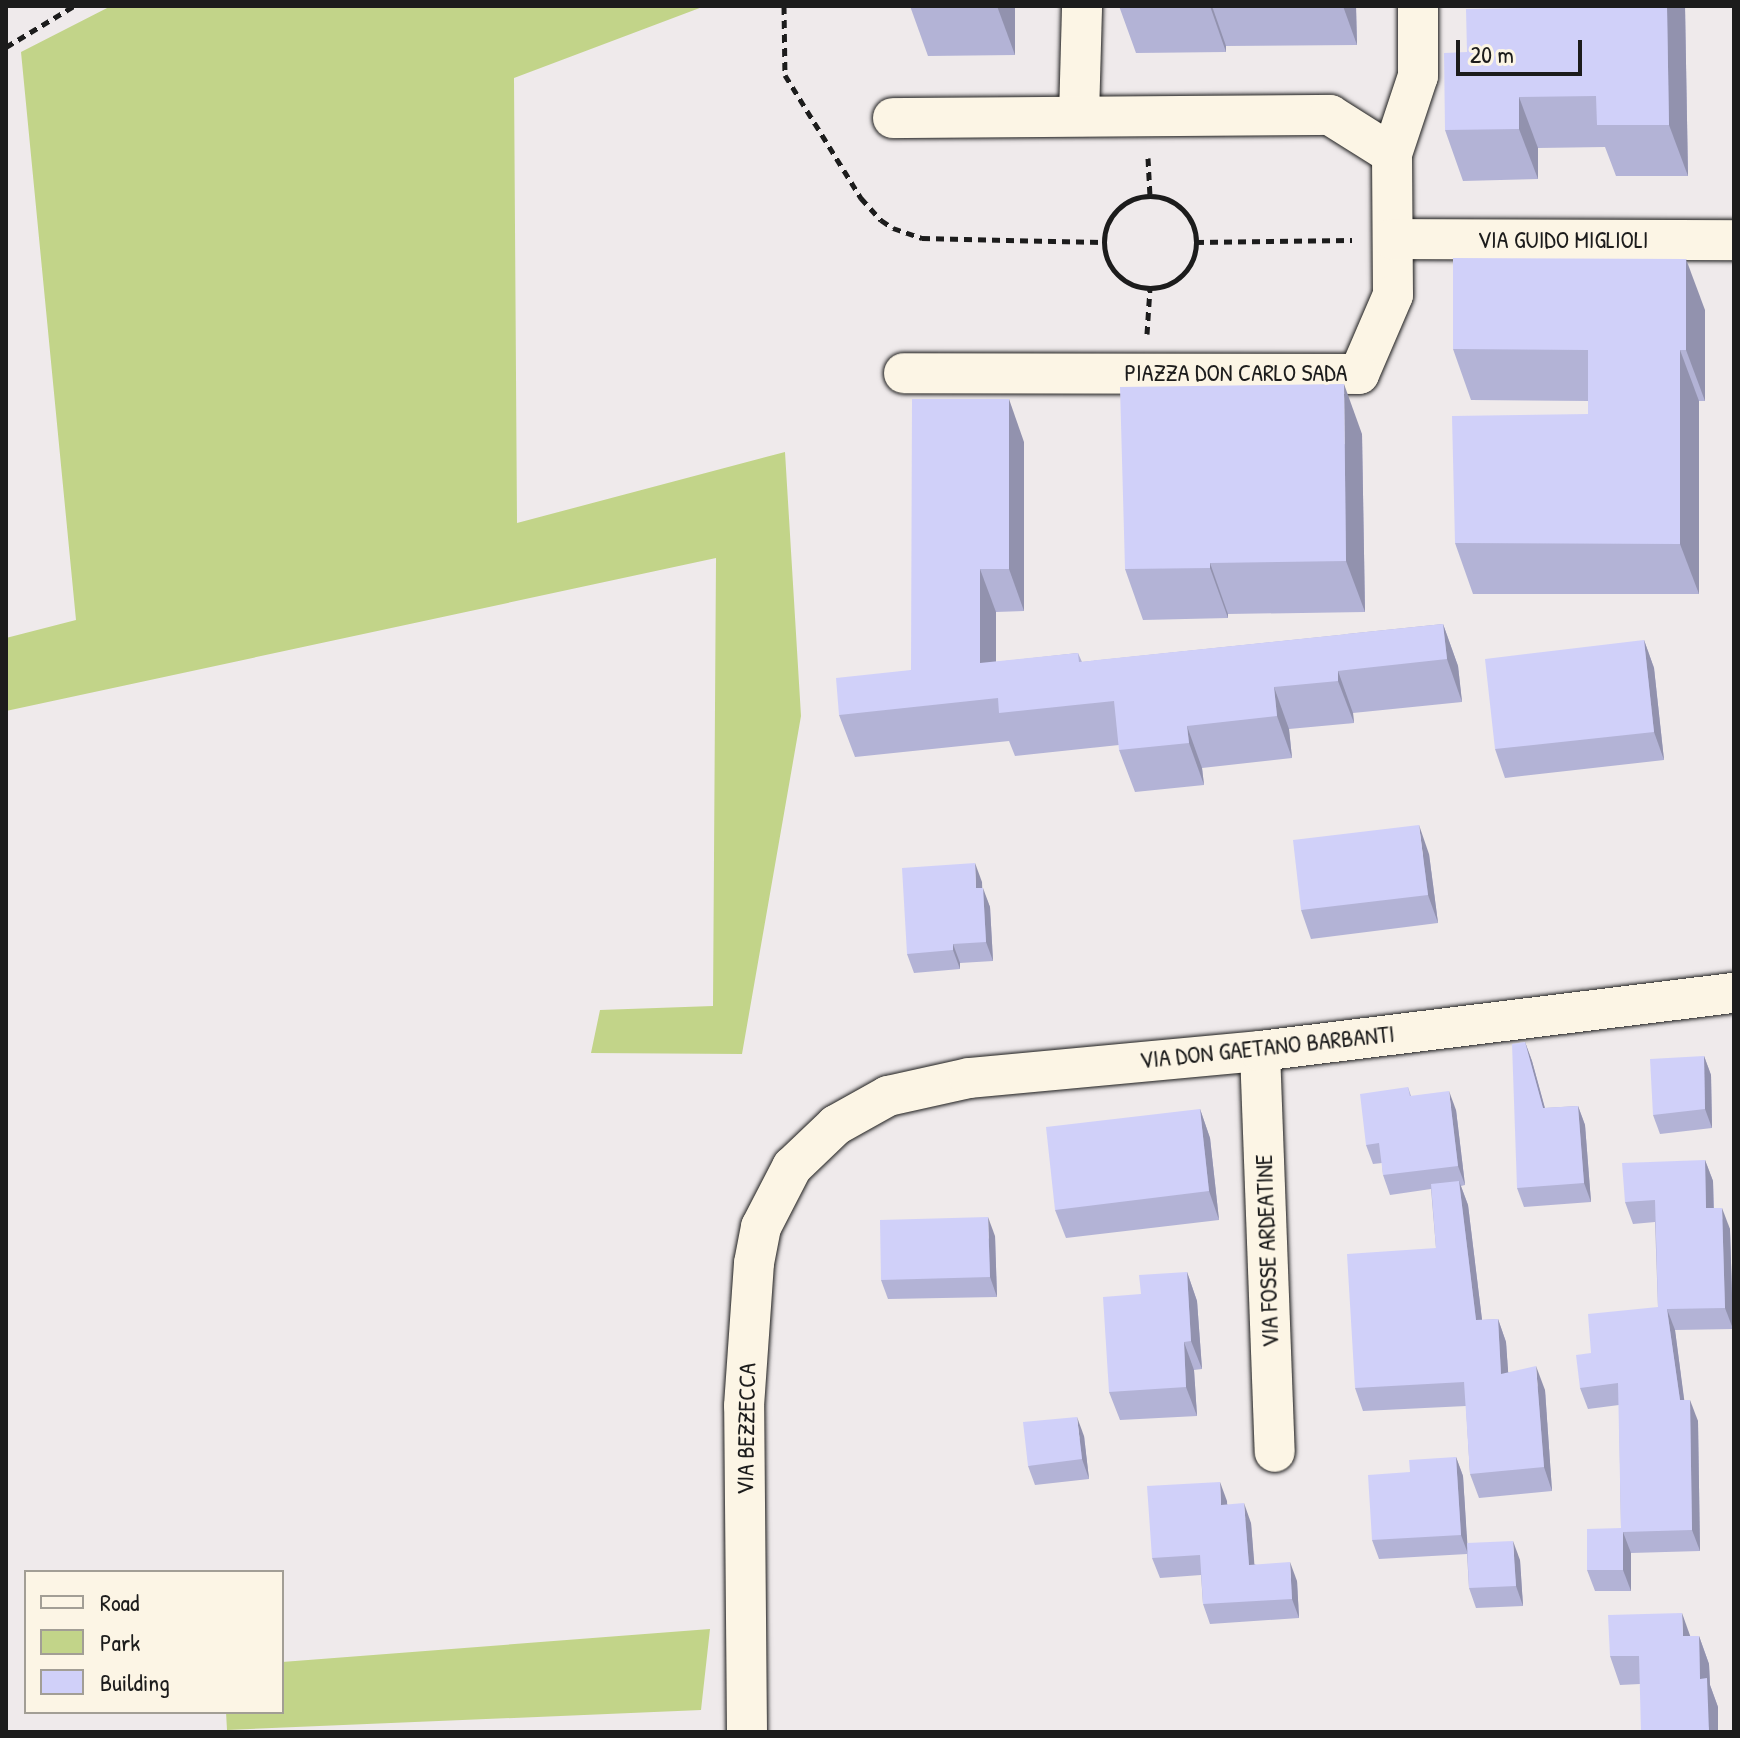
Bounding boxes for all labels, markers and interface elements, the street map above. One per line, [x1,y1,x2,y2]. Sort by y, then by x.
scale bar [1460,24,1586,74]
text: 20 m [1470,38,1514,70]
street label: VIA GUIDO MIGLIOLI [1478,226,1648,254]
street label: PIAZZA DON CARLO SADA [1125,359,1347,387]
street label: VIA DON GAETANO BARBANTI [1138,1019,1396,1075]
street label: VIA FOSSE ARDEATINE [1249,1154,1285,1348]
street label: VIA BEZZECCA [730,1363,762,1495]
legend [24,1570,284,1714]
text: Road [100,1586,139,1618]
text: Park [100,1626,140,1658]
text: Building [100,1666,170,1698]

